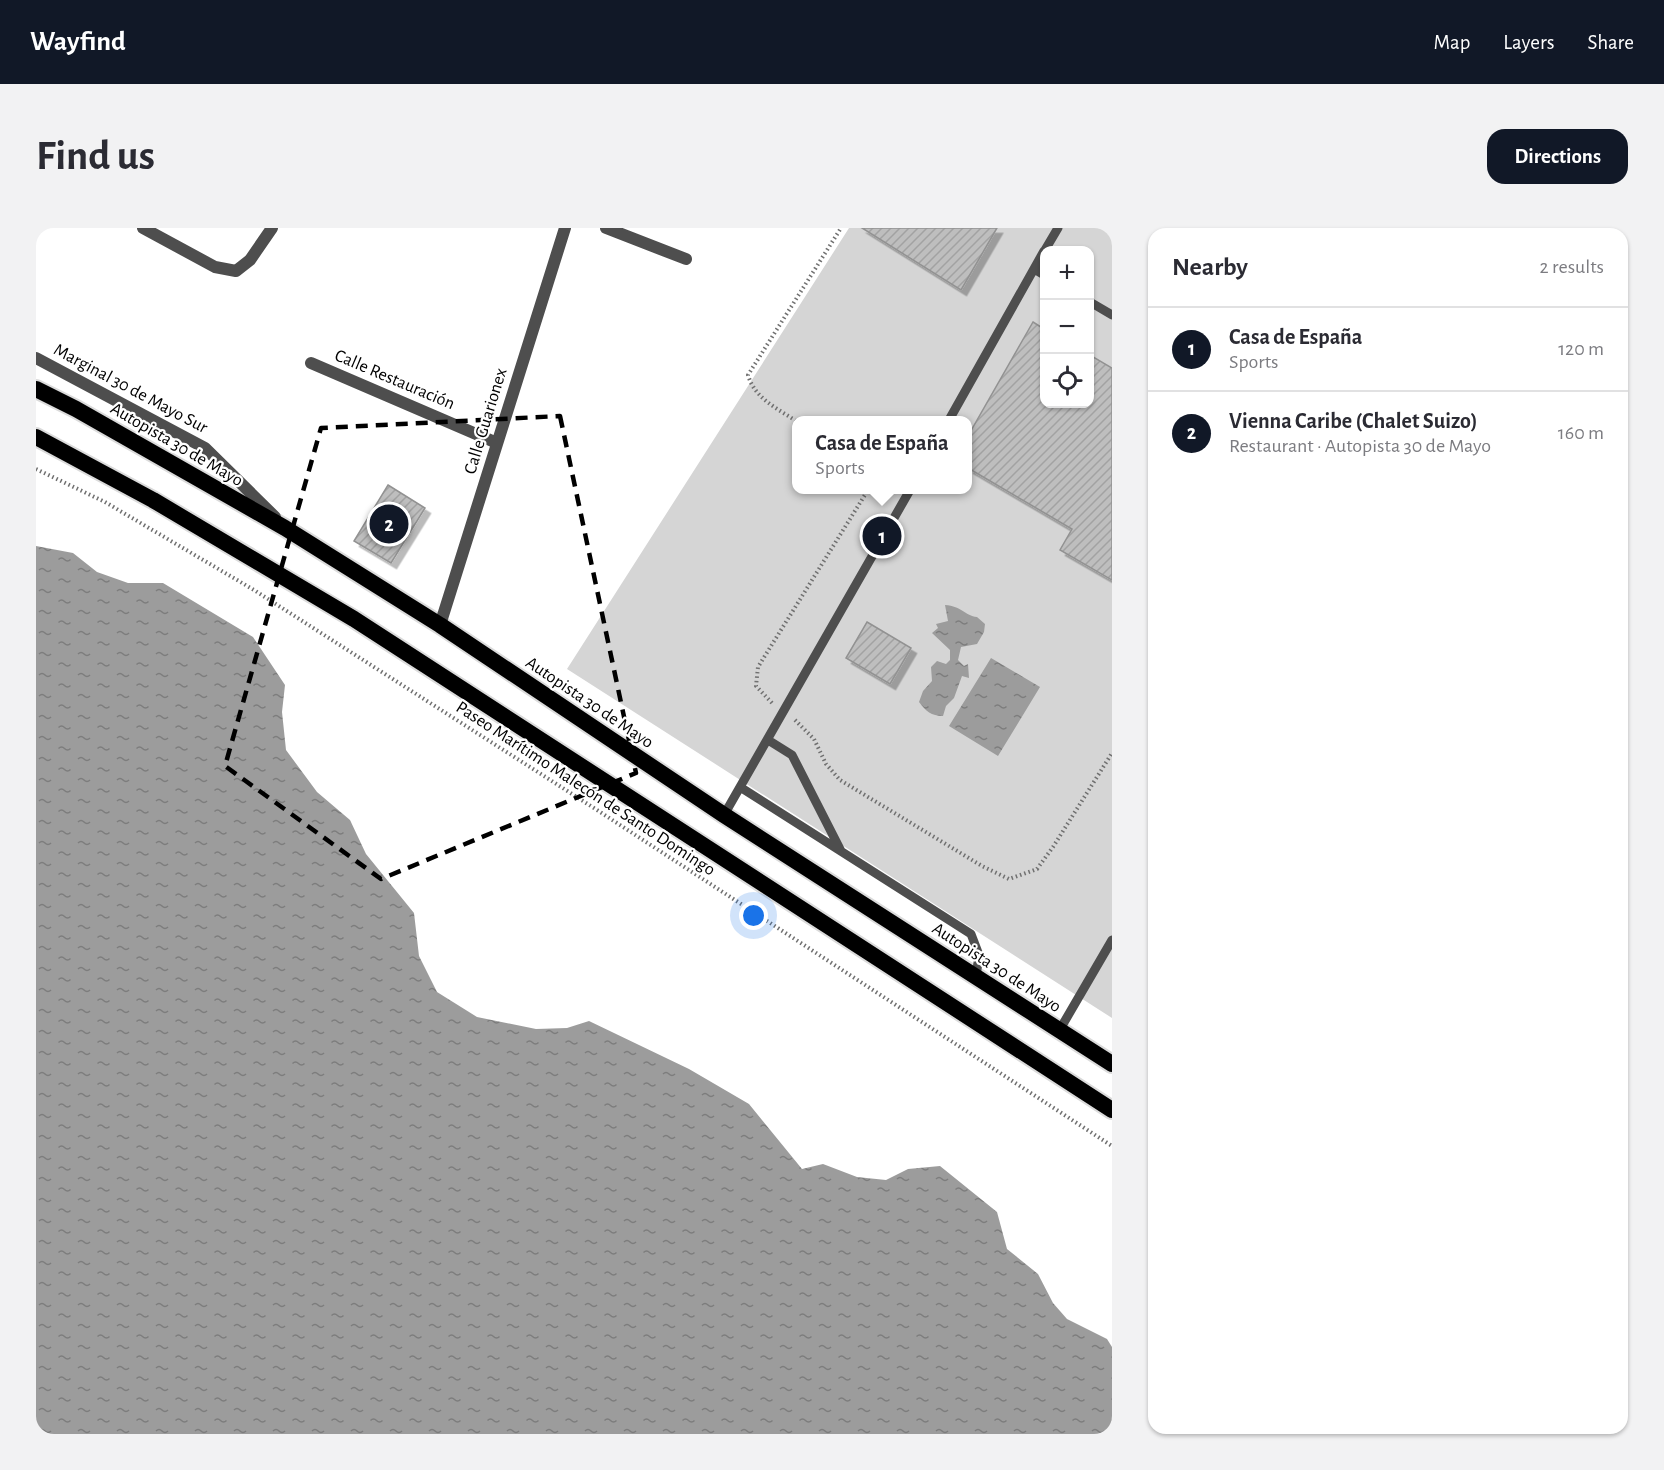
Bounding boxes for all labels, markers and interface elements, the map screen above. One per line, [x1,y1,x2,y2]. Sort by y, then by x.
text: Wayfind [30,28,126,56]
text: Map [1434,32,1470,53]
text: Layers [1503,32,1554,53]
text: Share [1587,32,1634,53]
button: Directions [1487,129,1628,184]
text: Find us [36,135,155,177]
map controls [1040,246,1094,408]
button: + [1040,246,1094,300]
text: Nearby [1172,254,1248,280]
text: 2 results [1540,257,1604,277]
button: − [1040,300,1094,354]
text: Casa de España [1229,326,1362,348]
text: 1 [1188,339,1195,359]
text: 120 m [1558,339,1604,359]
street label: Marginal 30 de Mayo Sur [51,341,211,437]
street label: Calle Restauración [332,347,457,413]
text: Sports [1229,352,1278,372]
button: locate [1040,354,1094,408]
street label: Calle Guarionex [461,366,511,476]
street label: Autopista 30 de Mayo [107,400,246,490]
text: Vienna Caribe (Chalet Suizo) [1229,410,1478,432]
popup [792,416,972,494]
text: 2 [1187,423,1196,443]
text: 160 m [1558,423,1604,443]
text: Casa de España [815,432,949,454]
text: Restaurant · Autopista 30 de Mayo [1229,436,1491,456]
text: Sports [815,458,865,478]
pin: 2 [370,502,408,546]
pin: 1 [862,514,902,558]
street label: Autopista 30 de Mayo [522,654,657,752]
street label: Paseo Marítimo Malecón de Santo Domingo [453,698,718,880]
your location [739,901,768,930]
street label: Autopista 30 de Mayo [929,920,1064,1016]

